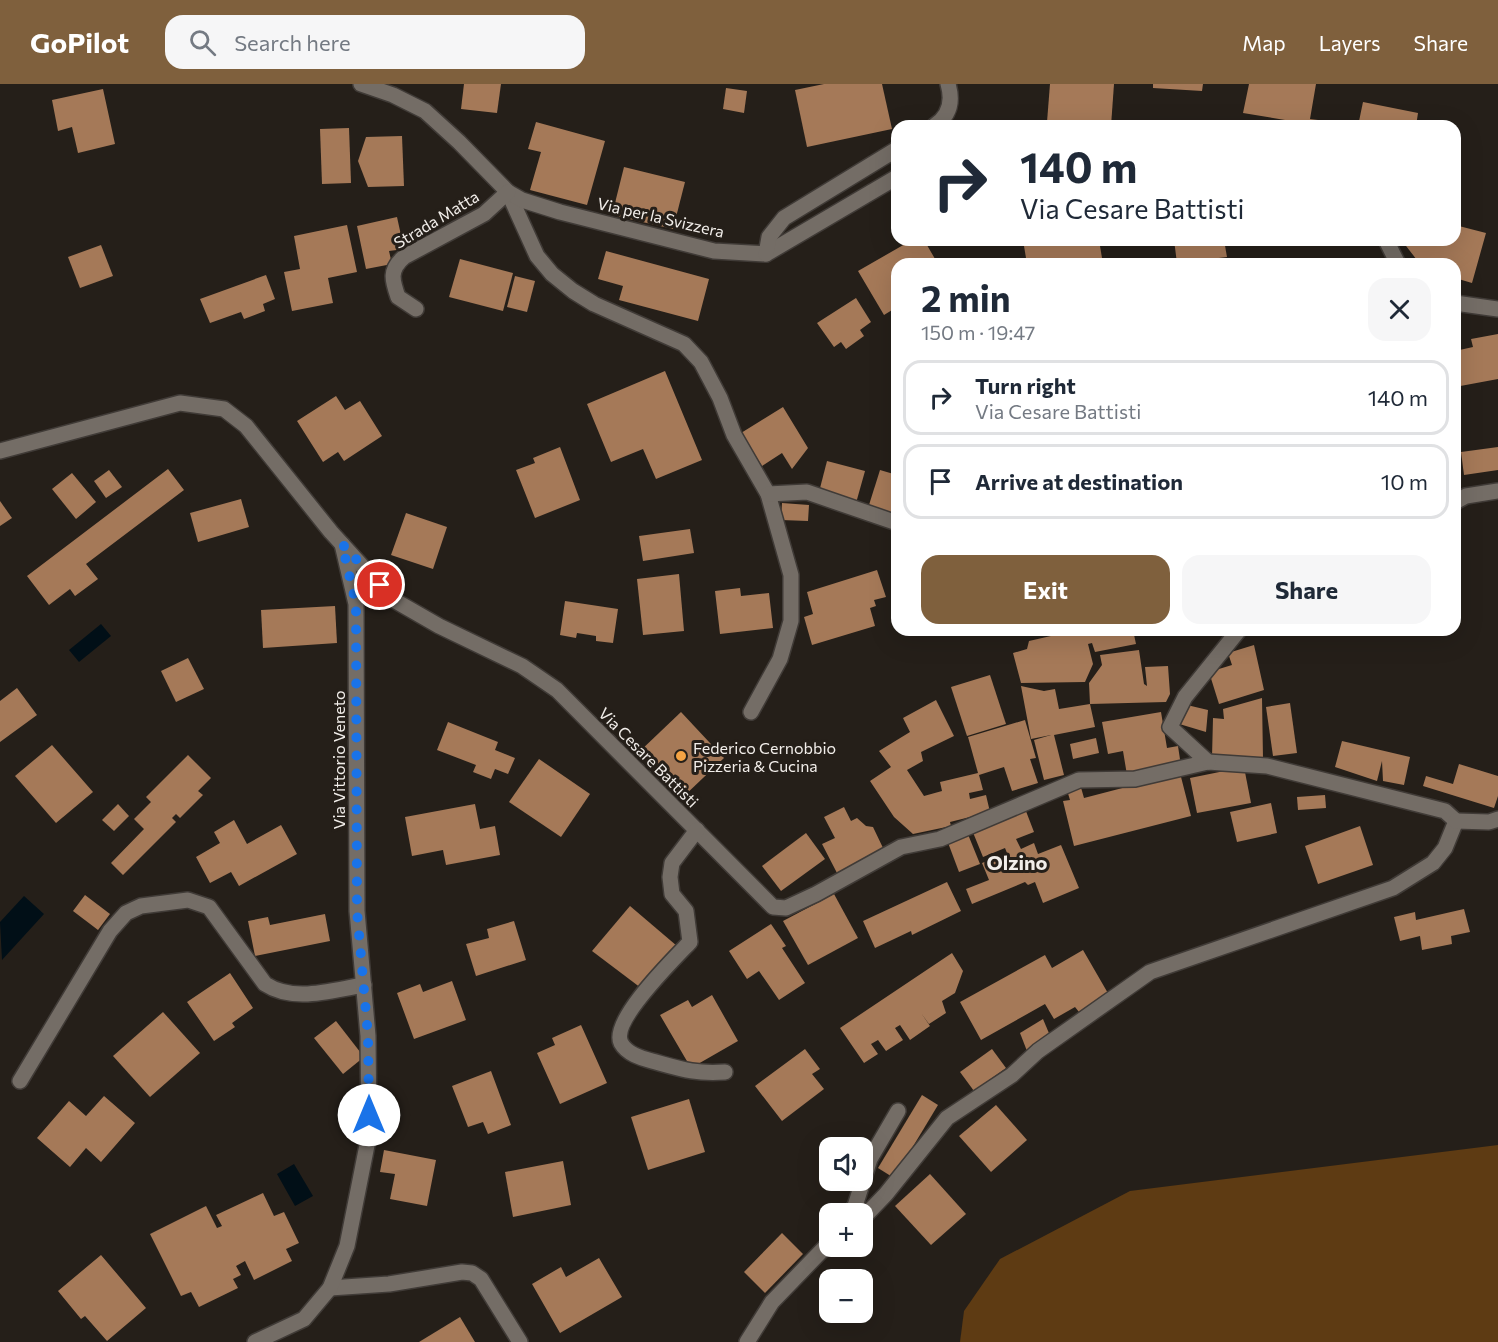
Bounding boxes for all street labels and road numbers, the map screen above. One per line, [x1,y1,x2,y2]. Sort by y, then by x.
street label: Strada Matta [390,186,482,252]
street label: Via per la Svizzera [596,193,726,241]
street label: Via Vittorio Veneto [329,690,348,830]
street label: Via Cesare Battisti [595,703,703,811]

